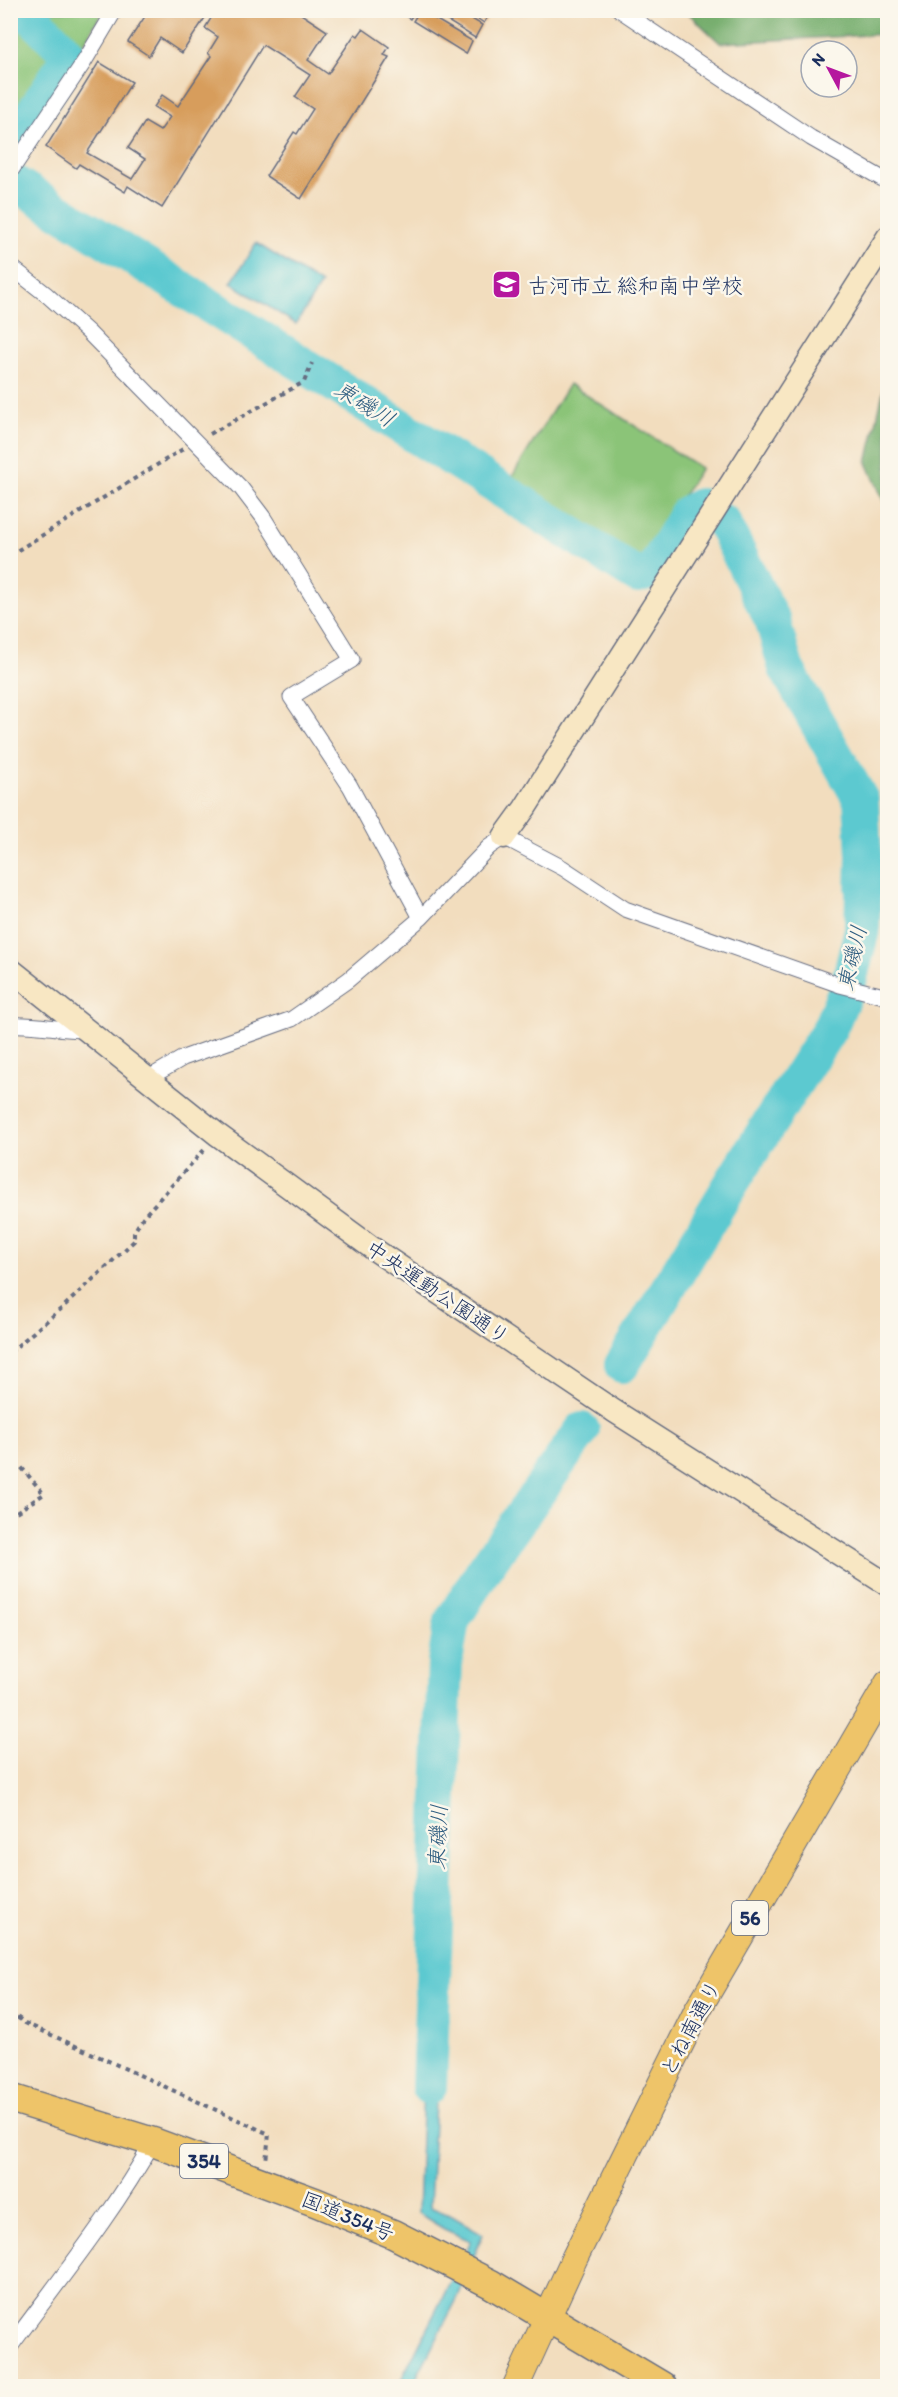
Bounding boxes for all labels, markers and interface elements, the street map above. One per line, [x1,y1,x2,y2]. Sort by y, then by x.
north arrow [799,39,859,99]
text: N [807,49,829,70]
school or university icon: 古河市立 総和南中学校 [491,269,523,301]
place label: 古河市立 総和南中学校 [528,273,743,298]
water label: 東磯川 [330,375,400,433]
water label: 東磯川 [831,923,873,993]
street label: 中央運動公園通り [361,1235,515,1349]
water label: 東磯川 [423,1804,453,1870]
road number: 56 [732,1901,768,1935]
street label: とね南通り [654,1976,726,2080]
road number: 354 [180,2144,228,2178]
street label: 国道354号 [298,2186,398,2246]

